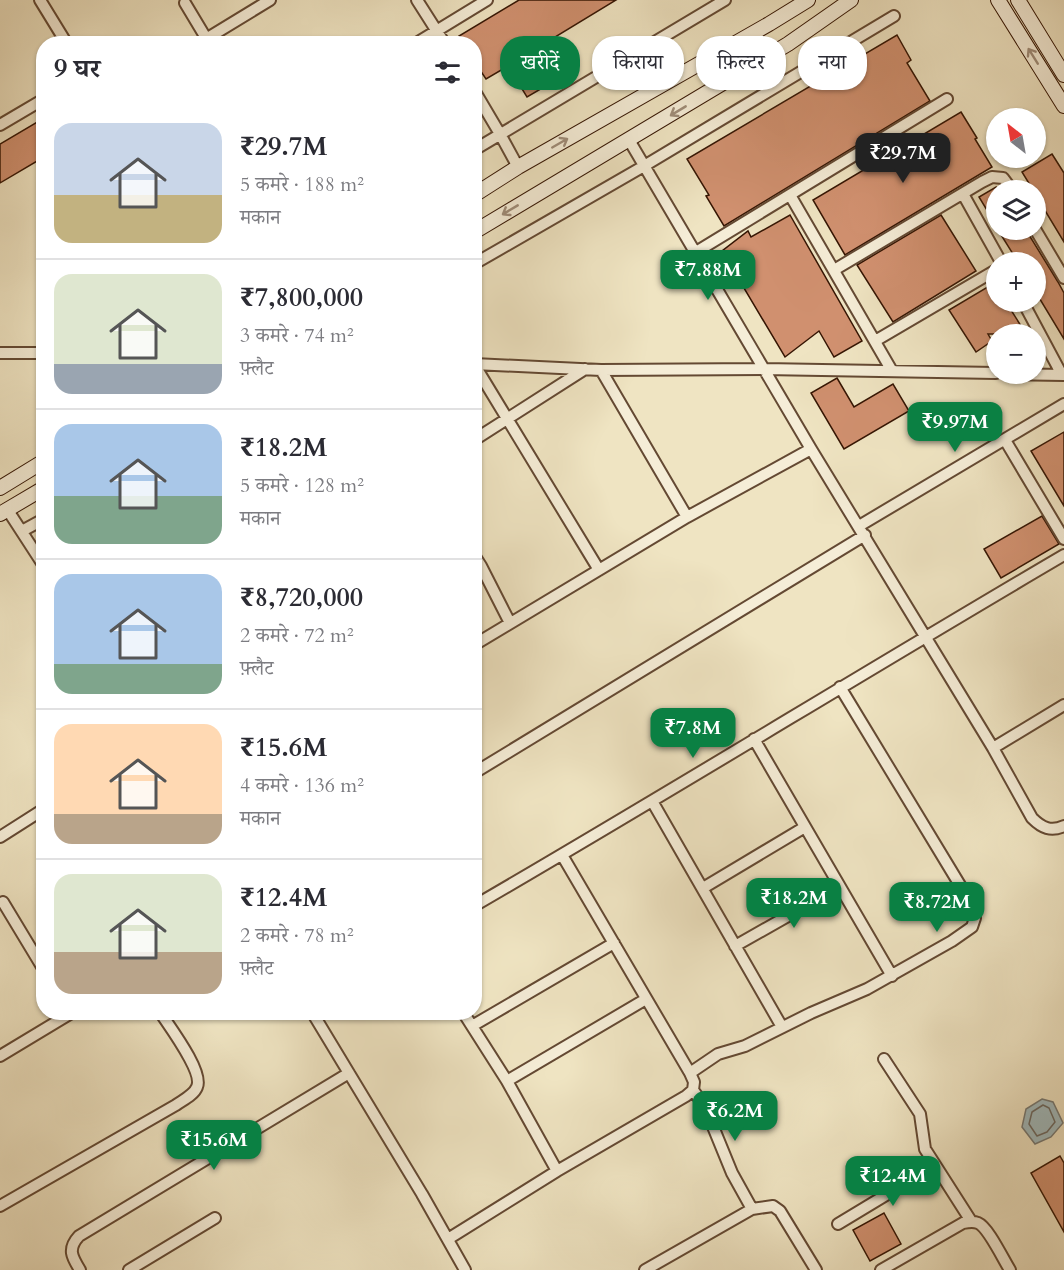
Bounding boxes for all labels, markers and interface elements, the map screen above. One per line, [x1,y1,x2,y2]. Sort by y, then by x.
chip: खरीदें [500,36,580,90]
chip: किराया [592,36,684,90]
chip: फ़िल्टर [696,36,786,90]
chip: नया [798,36,867,90]
one-way arrow [1027,48,1039,65]
text: 9 घर [54,51,100,86]
icon: filters [431,56,464,89]
one-way arrow [670,105,687,117]
north arrow [986,108,1046,168]
map controls [986,108,1046,384]
text: ₹29.7M [240,129,327,164]
pin: ₹29.7M [854,133,952,184]
one-way arrow [551,137,568,149]
text: ₹29.7M [869,139,937,166]
icon: home [102,147,174,219]
text: 5 कमरे · 188 m² [240,171,364,198]
button: layers [986,180,1046,240]
text: मकान [240,204,281,231]
one-way arrow [502,205,519,217]
pin: ₹7.88M [659,250,757,301]
button: + [986,252,1046,312]
text: ₹7.88M [674,256,742,283]
text: ₹7,800,000 [240,280,363,315]
icon: home [102,298,174,370]
text: 3 कमरे · 74 m² [240,322,354,349]
button: − [986,324,1046,384]
text: फ़्लैट [240,355,273,382]
pin: ₹9.97M [906,402,1004,453]
text: ₹9.97M [921,408,989,435]
text: ₹18.2M [240,430,327,465]
icon: home [102,448,174,520]
text: 5 कमरे · 128 m² [240,472,364,499]
text: मकान [240,505,281,532]
text: ₹8,720,000 [240,580,363,615]
icon: home [102,598,174,670]
text: 2 कमरे · 72 m² [240,622,354,649]
text: फ़्लैट [240,655,273,682]
pin: ₹7.8M [651,708,735,759]
text: ₹7.8M [664,714,722,741]
text: ₹15.6M [240,730,327,765]
icon: home [102,748,174,820]
text: 4 कमरे · 136 m² [240,772,364,799]
text: मकान [240,805,281,832]
pin: ₹18.2M [745,878,843,929]
text: ₹12.4M [240,880,327,915]
pin: ₹8.72M [888,882,986,933]
text: ₹18.2M [760,884,828,911]
text: ₹8.72M [903,888,971,915]
icon: home [102,898,174,970]
text: 2 कमरे · 78 m² [240,922,354,949]
text: फ़्लैट [240,955,273,982]
pin: ₹6.2M [693,1091,777,1142]
text: ₹6.2M [706,1097,764,1124]
pin: ₹15.6M [165,1120,263,1171]
text: ₹15.6M [180,1126,248,1153]
pin: ₹12.4M [844,1156,942,1207]
text: ₹12.4M [859,1162,927,1189]

